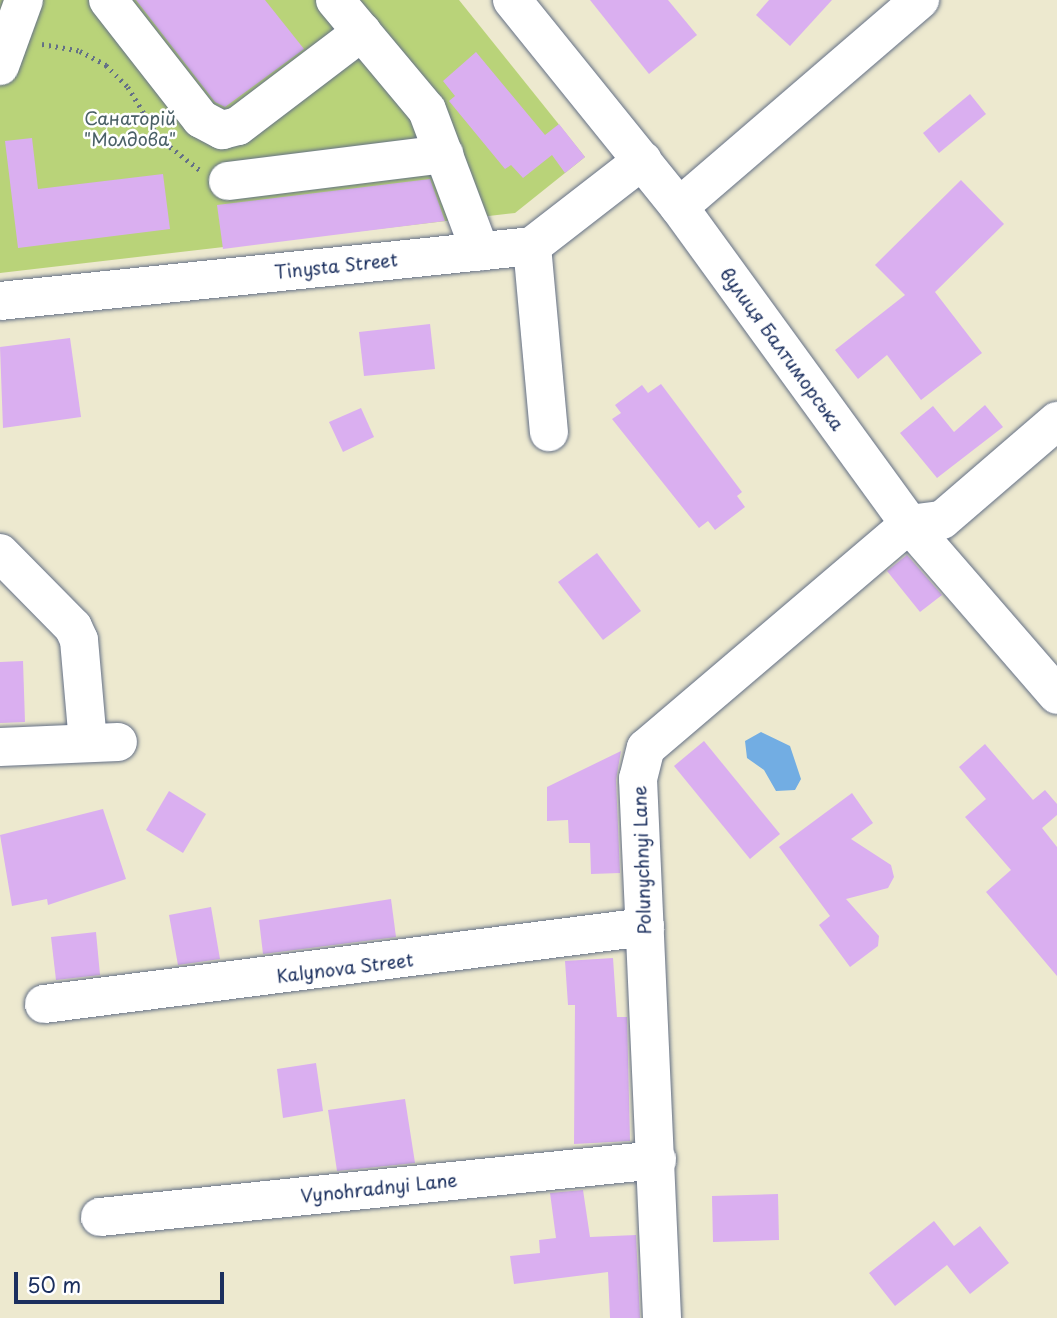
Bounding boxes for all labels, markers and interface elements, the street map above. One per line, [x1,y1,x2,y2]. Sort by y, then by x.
park label: Санаторій "Молдова" [84,108,176,150]
street label: Tinysta Street [273,249,399,283]
street label: вулиця Балтиморська [716,263,848,435]
street label: Polunychnyi Lane [629,785,655,935]
street label: Kalynova Street [275,949,415,987]
street label: Vynohradnyi Lane [299,1169,459,1207]
scale bar [18,1258,228,1302]
text: 50 m [27,1268,81,1300]

